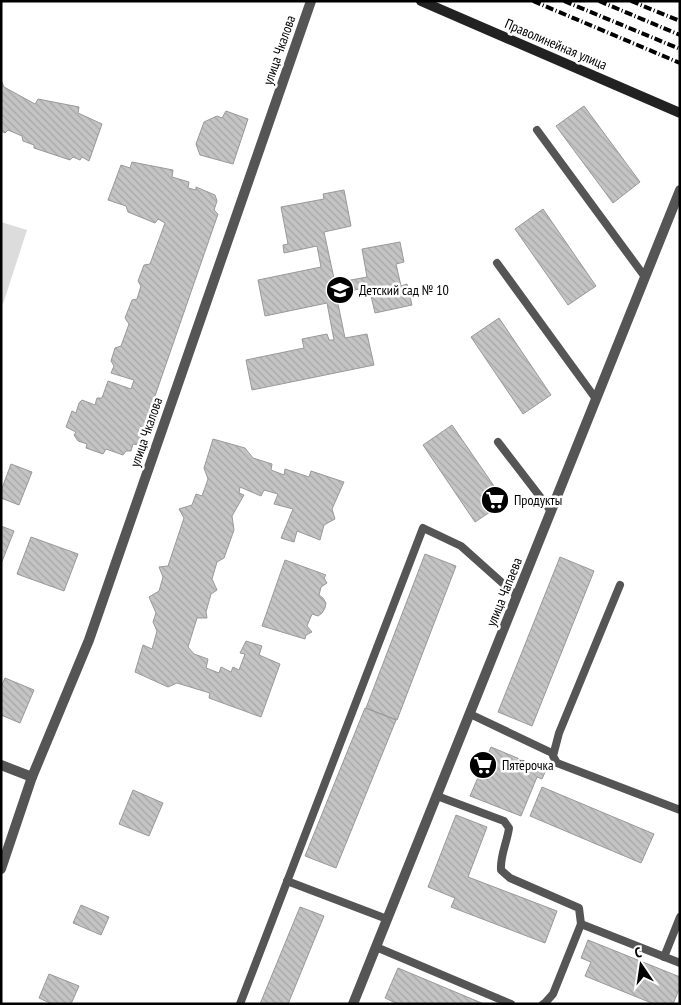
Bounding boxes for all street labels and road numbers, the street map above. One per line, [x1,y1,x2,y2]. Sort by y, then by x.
street label: улица Чкалова [259,13,299,87]
street label: Праволинейная улица [502,14,610,74]
street label: улица Чкалова [126,395,166,469]
street label: улица Чапаева [482,555,526,629]

